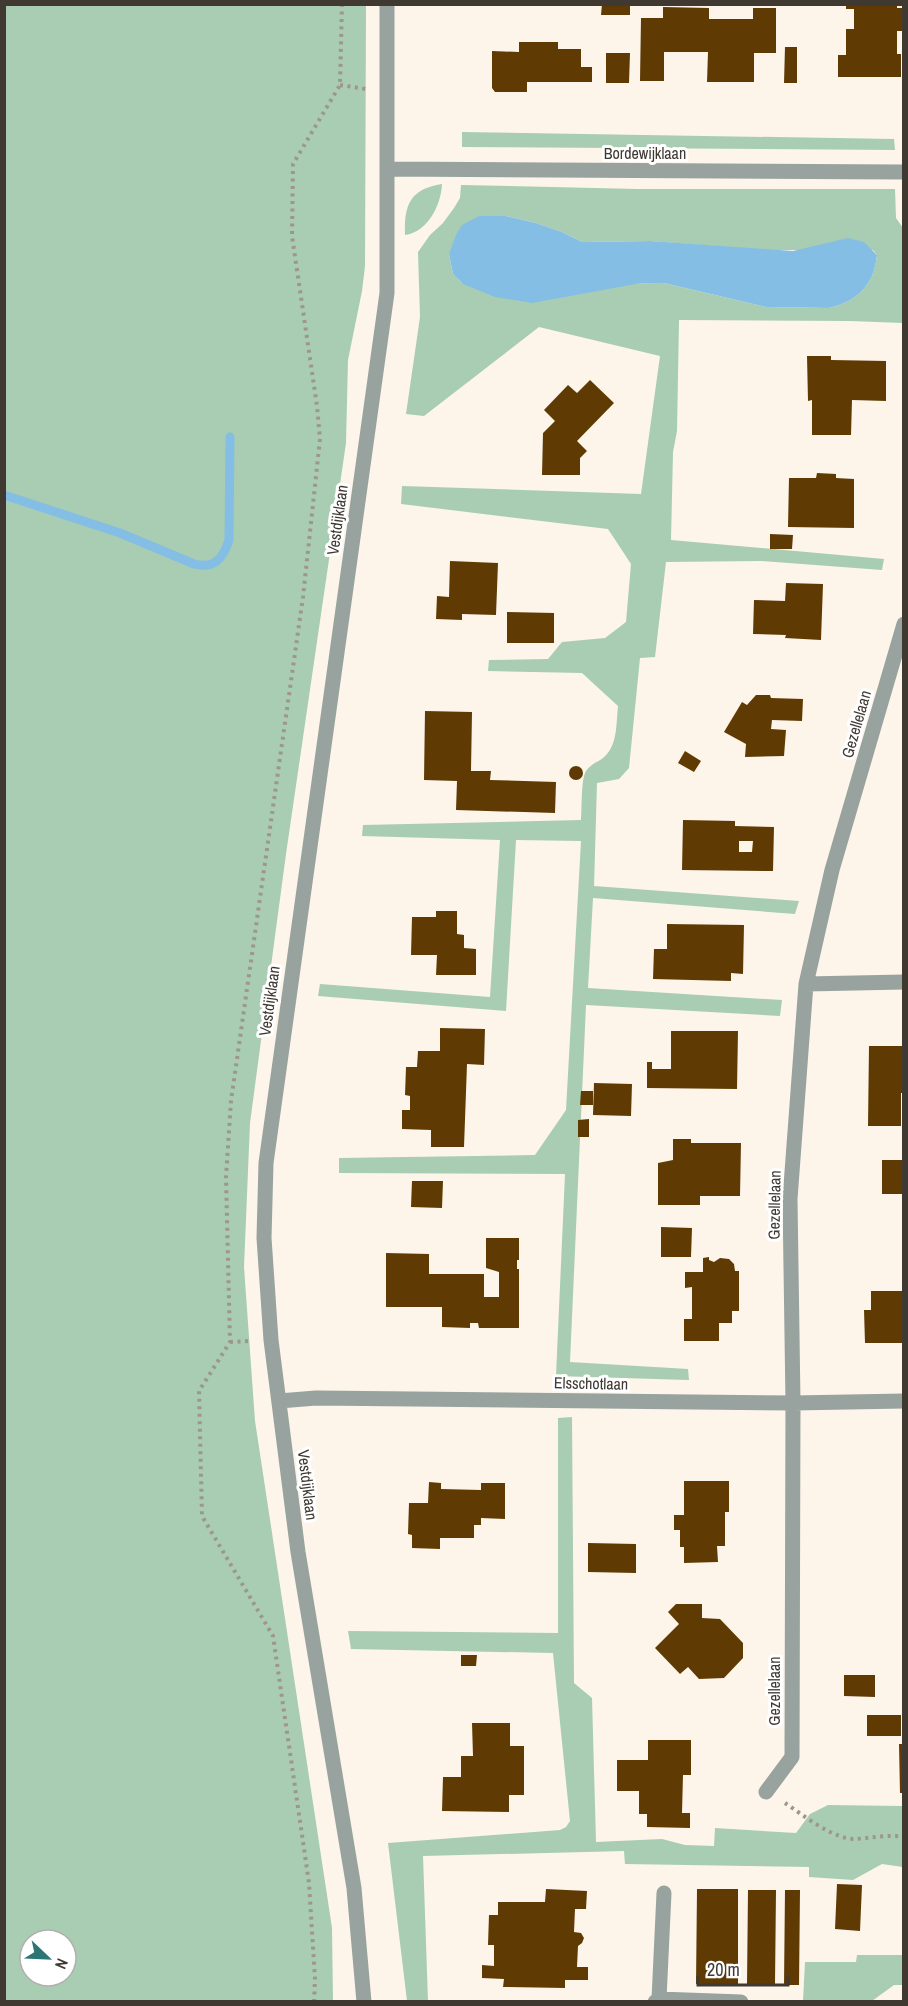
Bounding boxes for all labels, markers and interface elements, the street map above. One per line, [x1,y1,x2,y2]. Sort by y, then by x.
street label: Bordewijklaan [604,142,686,164]
street label: Vestdijklaan [321,483,353,557]
street label: Gezellelaan [836,688,876,760]
street label: Vestdijklaan [253,964,285,1038]
street label: Gezellelaan [762,1170,786,1240]
street label: Elsschotlaan [554,1371,628,1395]
street label: Vestdijklaan [293,1449,323,1521]
street label: Gezellelaan [763,1656,785,1726]
north arrow [18,1928,78,1988]
scale bar [698,1949,788,1987]
text: N [50,1955,74,1973]
text: 20 m [707,1957,740,1982]

